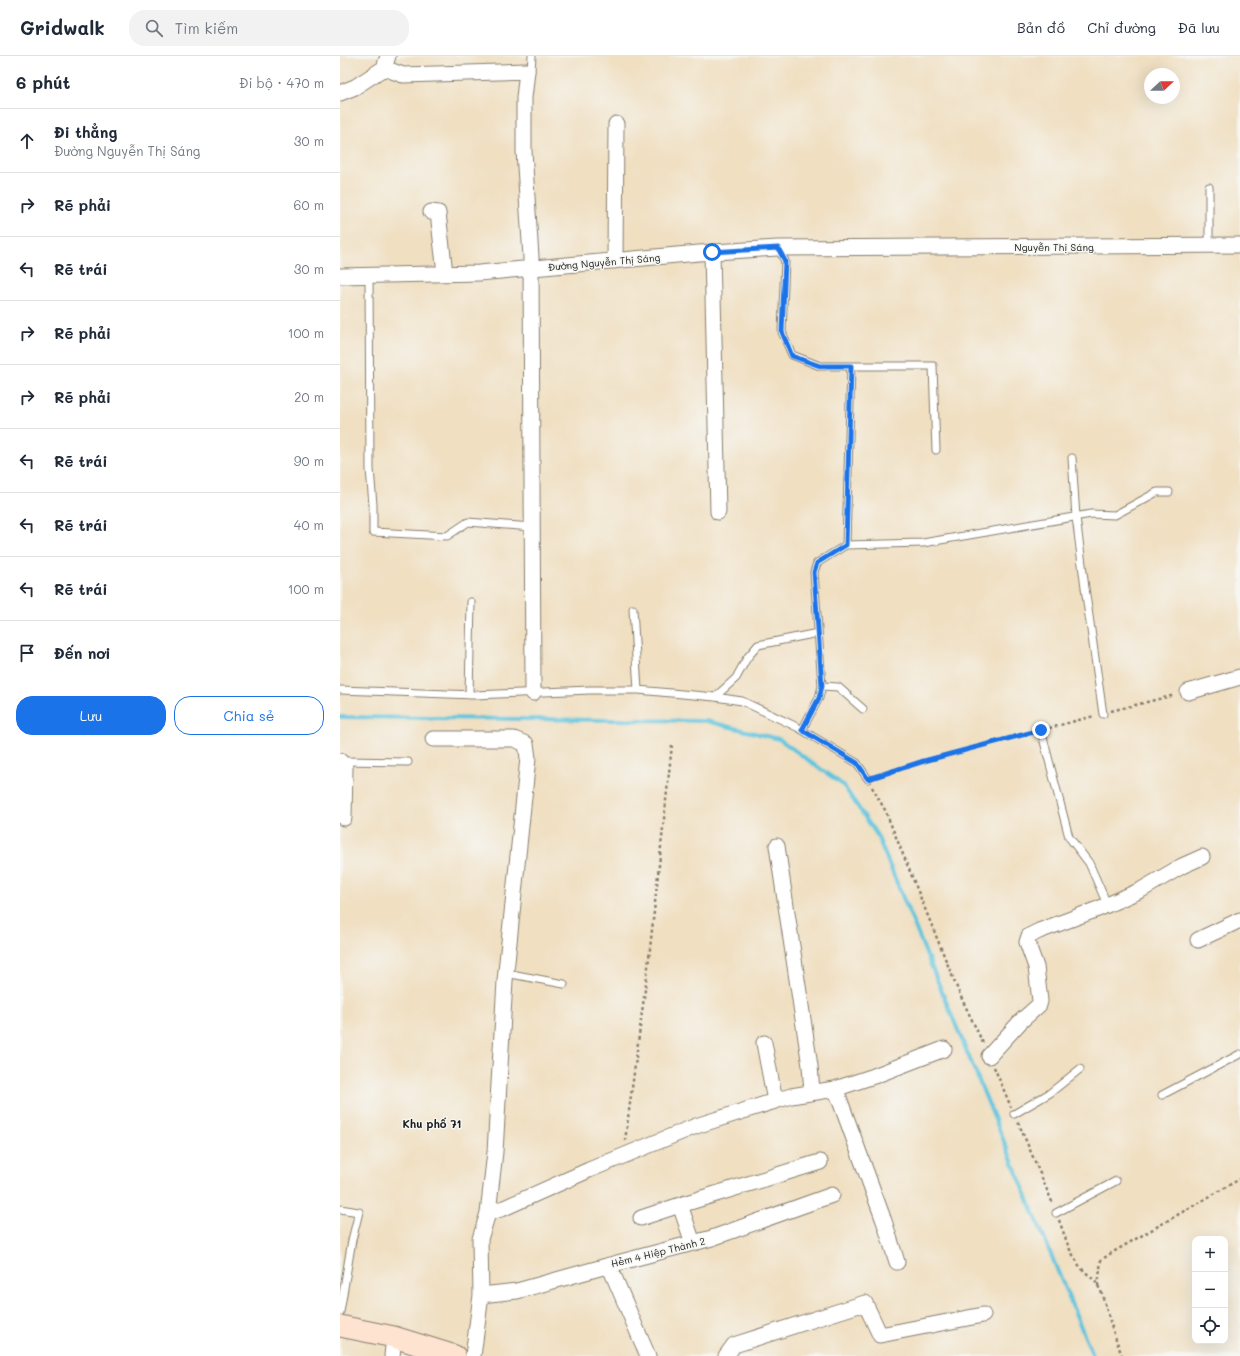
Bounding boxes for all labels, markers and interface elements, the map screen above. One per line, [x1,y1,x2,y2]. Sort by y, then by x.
search box [129,10,409,46]
text: Gridwalk [20,15,105,40]
icon: search [143,17,165,39]
text: Tìm kiếm [175,18,238,38]
text: Bản đồ [1017,18,1065,37]
text: Chỉ đường [1087,18,1156,37]
text: Đã lưu [1178,18,1220,37]
north arrow [1144,68,1180,104]
text: 6 phút [16,71,70,93]
text: Đi bộ · 470 m [239,74,324,91]
text: Đi thẳng [54,122,117,142]
icon: ahead [16,130,38,152]
text: 30 m [294,132,324,149]
text: Đường Nguyễn Thị Sáng [54,142,200,159]
icon: right [16,194,38,216]
text: Rẽ phải [54,195,111,215]
text: 60 m [294,196,324,213]
street label: Nguyễn Thị Sáng [1014,240,1094,254]
route start [703,243,721,261]
street label: Đường Nguyễn Thị Sáng [547,250,661,274]
icon: left [16,258,38,280]
text: Rẽ trái [54,259,107,279]
text: 30 m [294,260,324,277]
icon: right [16,322,38,344]
text: Rẽ phải [54,323,111,343]
text: 100 m [288,324,324,341]
icon: right [16,386,38,408]
text: Rẽ phải [54,387,111,407]
text: 20 m [294,388,324,405]
icon: left [16,450,38,472]
text: Rẽ trái [54,451,107,471]
text: 90 m [294,452,324,469]
icon: left [16,514,38,536]
text: Rẽ trái [54,515,107,535]
text: 40 m [294,516,324,533]
icon: left [16,578,38,600]
text: Rẽ trái [54,579,107,599]
text: 100 m [288,580,324,597]
icon: arrive [16,642,38,664]
text: Đến nơi [54,643,110,663]
button: Lưu [16,696,166,735]
button: Chia sẻ [174,696,324,735]
route end [1032,721,1050,739]
district label: Khu phố 71 [403,1116,461,1131]
street label: Hẻm 4 Hiệp Thành 2 [609,1234,707,1270]
map controls [1192,1236,1228,1344]
button: + [1192,1236,1228,1272]
button: − [1192,1272,1228,1308]
button: locate [1192,1308,1228,1344]

